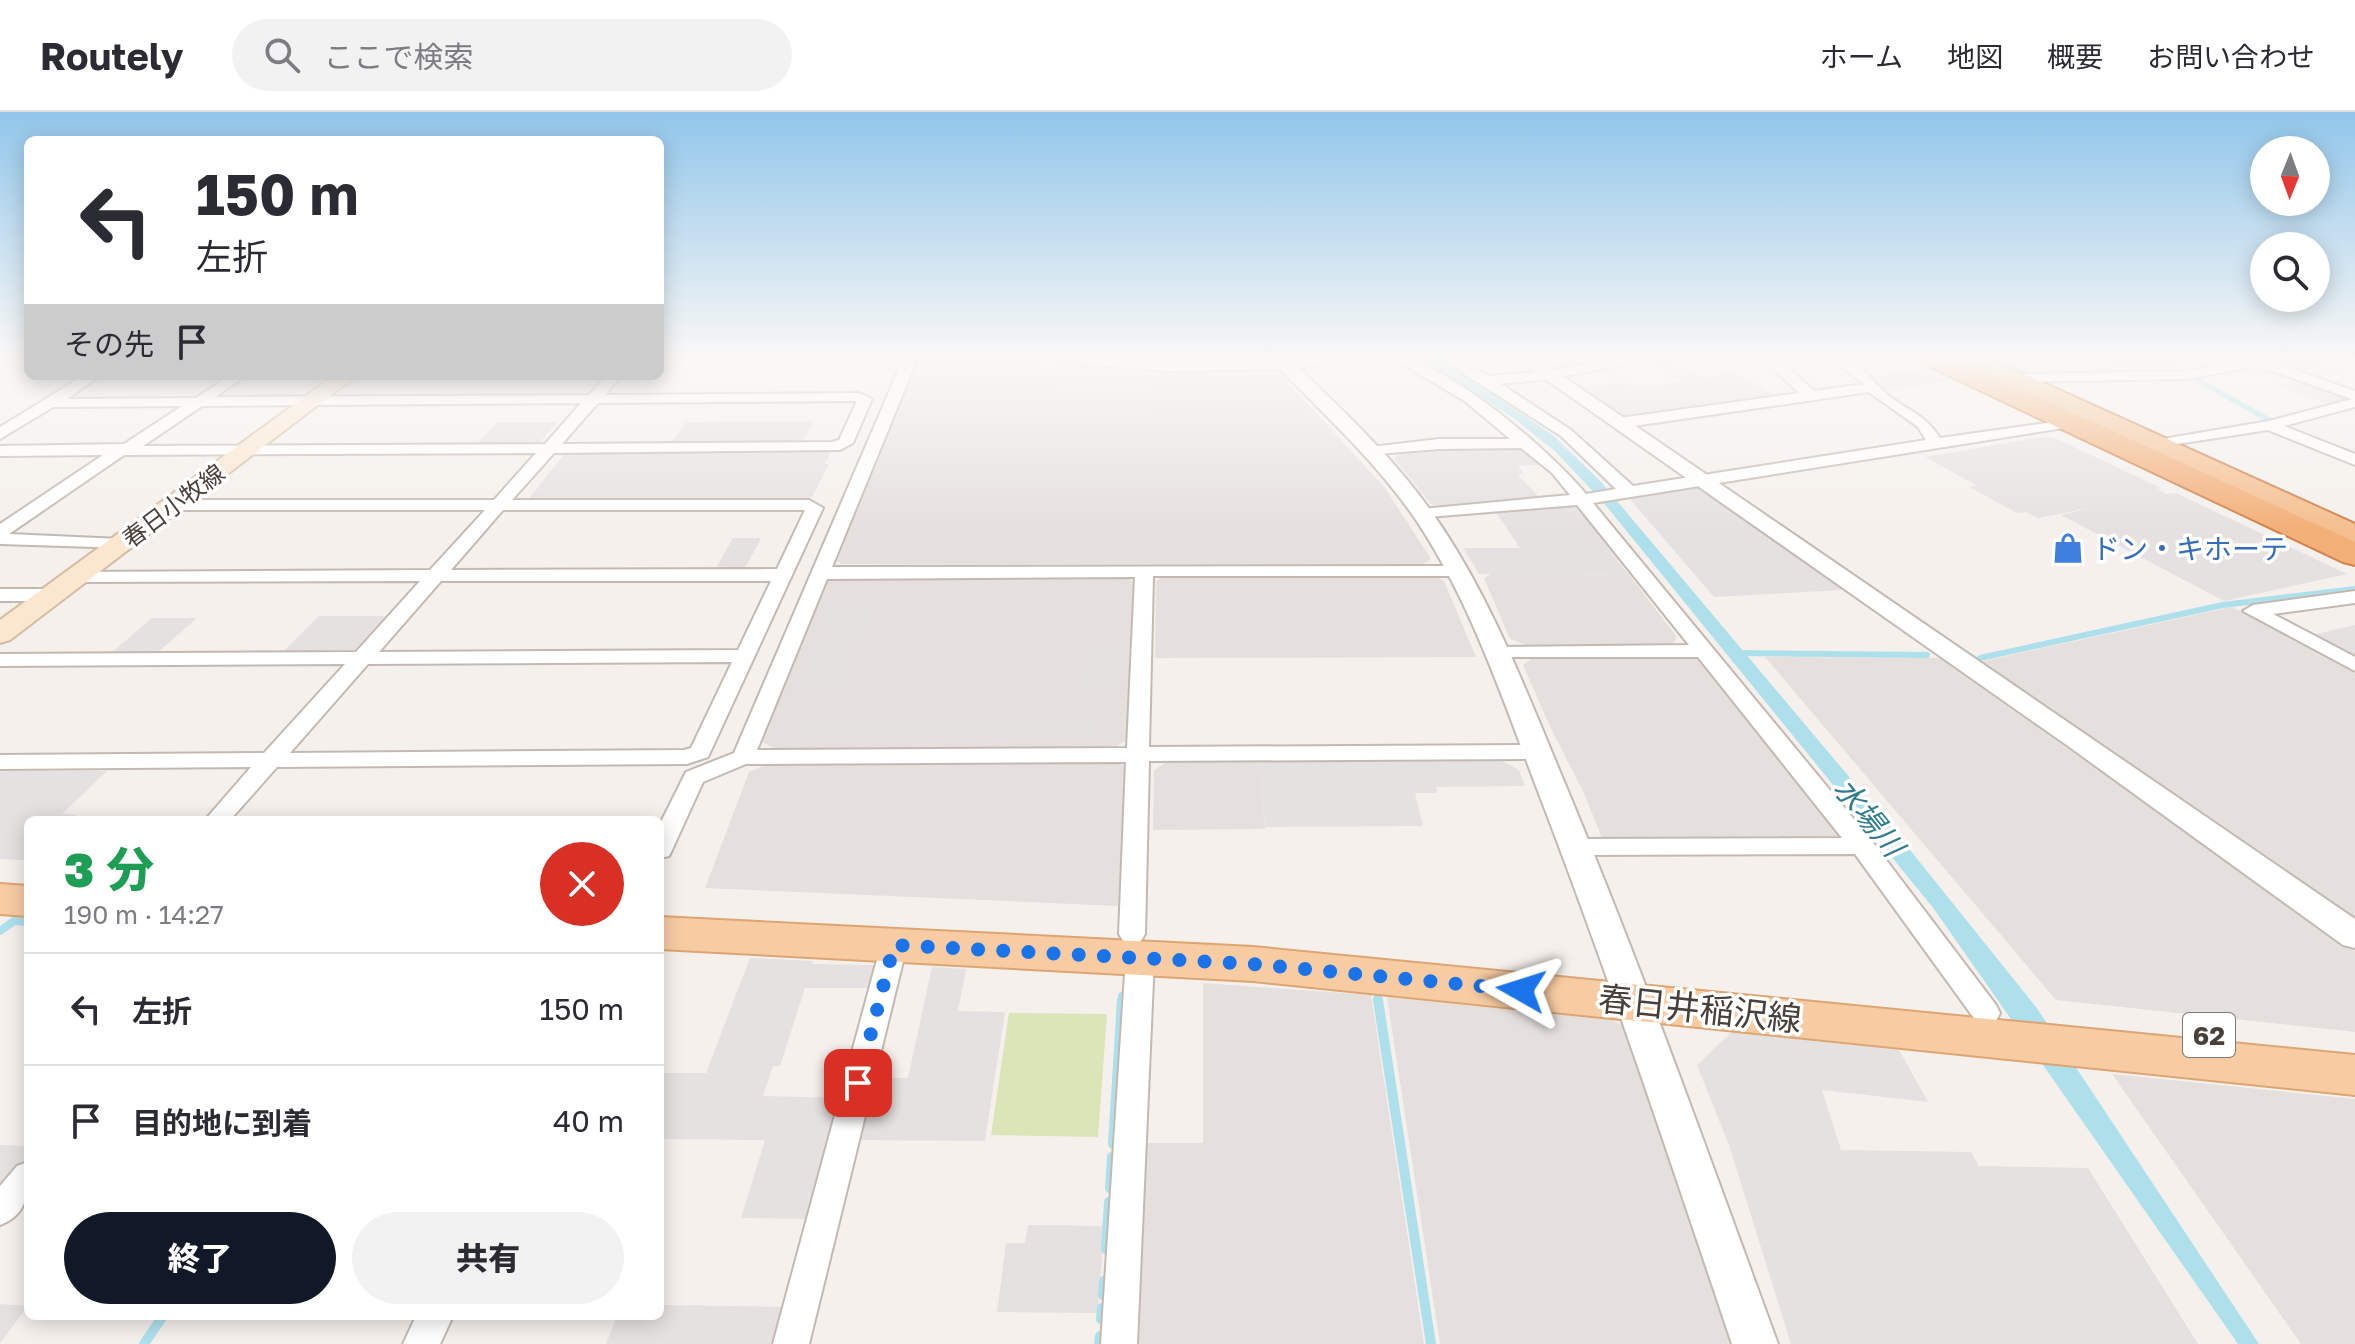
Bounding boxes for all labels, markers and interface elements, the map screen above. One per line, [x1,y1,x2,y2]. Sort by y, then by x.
search box [232,19,792,91]
text: Routely [40,33,184,78]
icon: search [260,33,304,77]
text: ここで検索 [324,39,474,75]
text: ホーム [1820,40,1903,73]
text: 地図 [1947,40,2003,73]
text: 概要 [2047,40,2103,73]
text: お問い合わせ [2147,40,2315,73]
north arrow [2250,136,2330,216]
map controls [2250,136,2330,312]
text: 150 m [196,160,358,227]
icon: left [64,168,168,272]
button: search [2250,232,2330,312]
text: 左折 [196,235,268,278]
icon: arrive [170,320,214,364]
text: その先 [64,326,154,362]
street label: 春日小牧線 [116,457,230,553]
shop icon: ドン・キホーテ [2051,531,2085,565]
place label: ドン・キホーテ [2092,532,2288,565]
water label: 水場川 [1827,771,1913,866]
text: 3 分 [64,840,154,898]
button: close [540,842,624,926]
text: 190 m · 14:27 [64,899,224,930]
position arrow [1479,948,1563,1032]
street label: 春日井稲沢線 [1596,977,1804,1039]
icon: left [64,987,108,1031]
text: 150 m [539,991,624,1027]
text: 左折 [132,993,192,1029]
road number: 62 [2183,1013,2235,1057]
pin [824,1049,892,1117]
icon: arrive [836,1061,880,1105]
icon: arrive [64,1099,108,1143]
text: 40 m [553,1103,624,1139]
text: 目的地に到着 [132,1105,312,1141]
button: 終了 [64,1212,336,1304]
button: 共有 [352,1212,624,1304]

